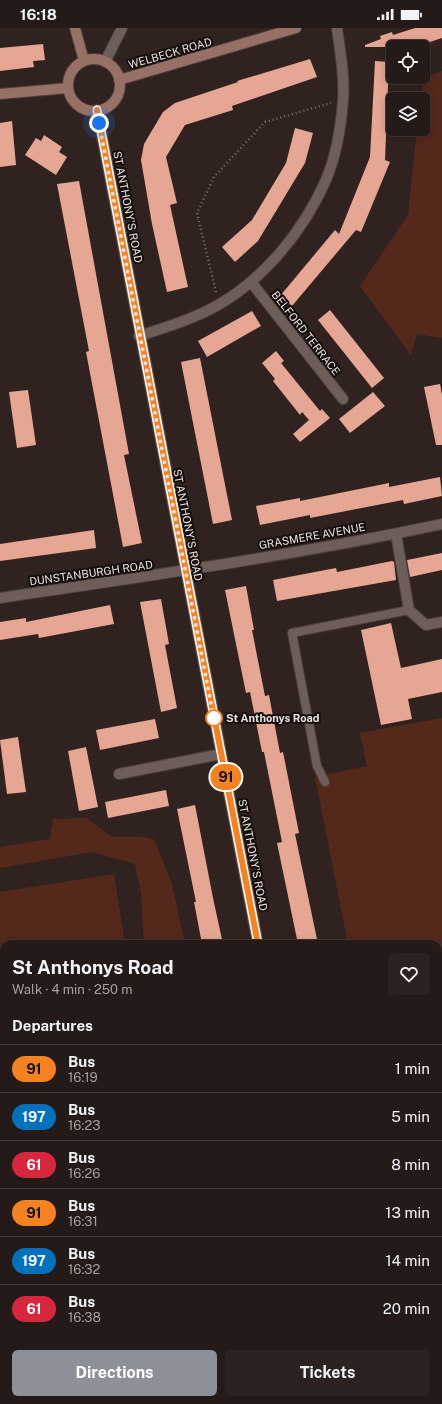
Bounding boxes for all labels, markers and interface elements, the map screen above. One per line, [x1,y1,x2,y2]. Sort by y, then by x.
text: 16:18 [20,6,57,23]
street label: WELBECK ROAD [127,35,213,71]
map controls [386,40,430,136]
button: locate [386,40,430,84]
button: layers [386,92,430,136]
your location [89,113,109,133]
street label: ST ANTHONY'S ROAD [111,150,145,264]
street label: BELFORD TERRACE [269,289,343,377]
street label: ST ANTHONY'S ROAD [171,468,205,582]
street label: GRASMERE AVENUE [258,521,366,551]
street label: DUNSTANBURGH ROAD [29,558,154,588]
marker: St Anthonys Road [205,709,223,727]
place label: St Anthonys Road [226,712,319,724]
line badge: 91 [208,764,244,790]
text: 91 [218,769,234,785]
street label: ST ANTHONY'S ROAD [236,798,270,912]
button: heart [388,953,430,995]
text: St Anthonys Road [12,956,173,978]
text: Walk · 4 min · 250 m [12,982,132,997]
text: Departures [12,1017,93,1034]
text: Bus [68,1053,95,1070]
text: 1 min [395,1060,430,1077]
text: 91 [26,1061,42,1077]
text: 16:19 [68,1070,98,1085]
text: Bus [68,1101,95,1118]
text: 5 min [391,1108,430,1125]
text: 197 [22,1109,46,1125]
text: 16:23 [68,1118,101,1133]
text: Bus [68,1149,95,1166]
text: 8 min [391,1156,430,1173]
text: 61 [26,1157,42,1173]
text: 16:26 [68,1166,100,1181]
text: Bus [68,1197,95,1214]
text: 13 min [385,1204,430,1221]
text: 91 [26,1205,42,1221]
text: 16:31 [68,1214,98,1229]
text: Bus [68,1245,95,1262]
text: 14 min [385,1252,430,1269]
text: 197 [22,1253,46,1269]
text: 16:32 [68,1262,100,1277]
text: Bus [68,1293,95,1310]
text: 20 min [383,1300,430,1317]
text: 61 [26,1301,42,1317]
text: 16:38 [68,1310,101,1325]
button: Directions [12,1350,217,1396]
button: Tickets [225,1350,430,1396]

